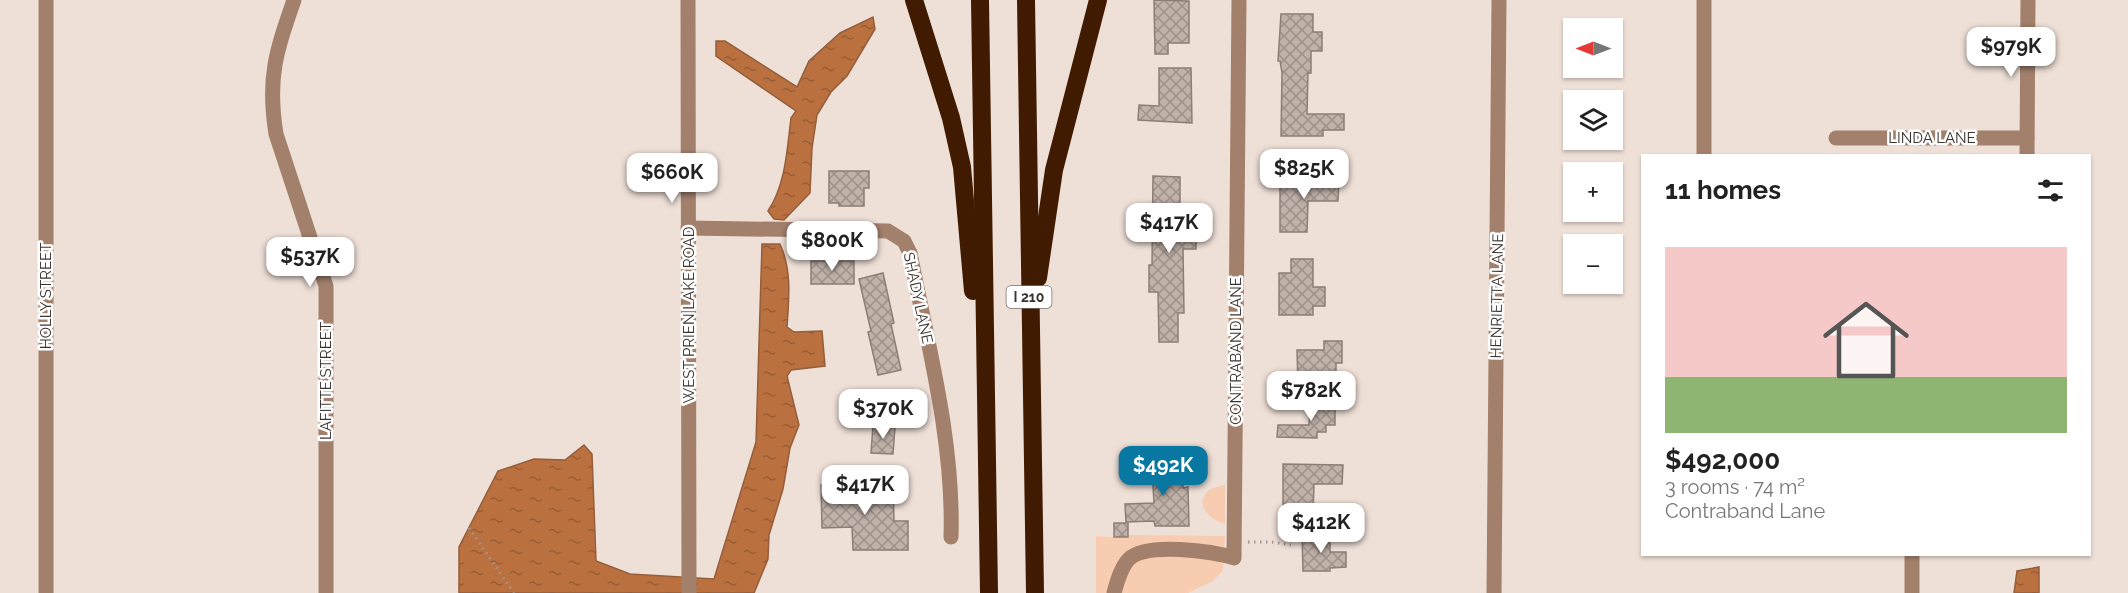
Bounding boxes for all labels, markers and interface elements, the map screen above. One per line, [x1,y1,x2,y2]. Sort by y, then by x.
north arrow [1563,18,1623,78]
map controls [1563,18,1623,294]
pin: $979K [1969,27,2053,78]
text: $979K [1981,34,2041,58]
button: layers [1563,90,1623,150]
street label: LINDA LANE [1888,129,1976,147]
pin: $825K [1262,149,1346,200]
pin: $660K [630,153,714,204]
text: $825K [1274,156,1334,180]
text: $660K [641,160,703,184]
button: + [1563,162,1623,222]
icon: filters [2034,174,2067,207]
text: 11 homes [1665,175,1781,205]
pin: $417K [1127,203,1211,254]
text: $417K [1140,210,1198,234]
pin: $800K [790,221,874,272]
street label: WEST PRIEN LAKE ROAD [680,226,698,403]
text: $800K [801,228,863,252]
street label: HENRIETTA LANE [1487,233,1507,359]
button: − [1563,234,1623,294]
pin: $537K [268,237,352,288]
street label: HOLLY STREET [37,243,55,349]
text: $537K [280,244,340,268]
street label: SHADY LANE [900,251,936,345]
street label: CONTRABAND LANE [1227,277,1245,425]
road number: I 210 [1006,286,1052,308]
icon: home [1812,286,1920,394]
street label: LAFITTE STREET [317,322,335,440]
pin: $782K [1269,371,1353,422]
text: $782K [1281,378,1341,402]
pin: $370K [841,389,925,440]
text: $370K [853,396,913,420]
text: $492,000 [1665,445,1780,475]
pin: $492K [1121,446,1205,497]
text: $492K [1133,453,1193,477]
pin: $417K [823,465,907,516]
text: $417K [836,472,894,496]
text: 3 rooms · 74 m² [1665,475,1805,499]
text: Contraband Lane [1665,499,1825,523]
pin: $412K [1279,503,1363,554]
text: $412K [1292,510,1350,534]

